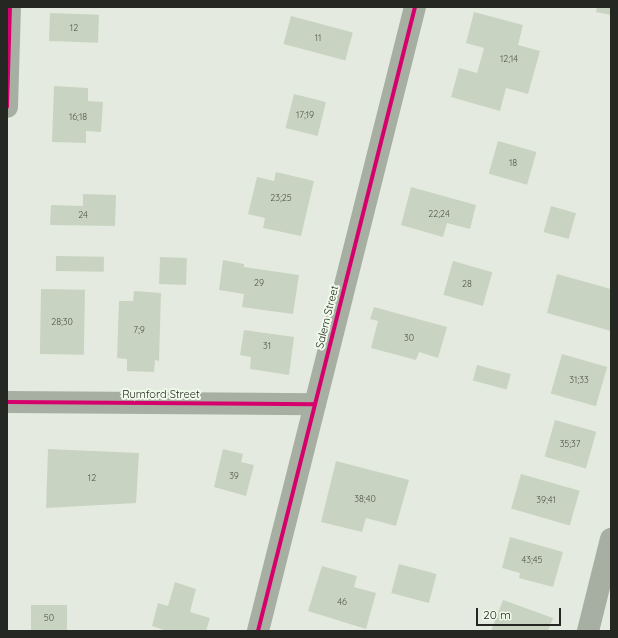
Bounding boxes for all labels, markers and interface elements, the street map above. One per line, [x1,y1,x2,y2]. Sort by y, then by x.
house number: 12 [70,23,78,33]
house number: 11 [315,33,321,43]
house number: 12;14 [500,54,518,64]
house number: 17;19 [296,110,314,120]
house number: 16;18 [69,112,87,122]
house number: 18 [509,158,517,168]
house number: 23;25 [270,193,292,203]
house number: 22;24 [428,209,450,219]
house number: 24 [78,210,88,220]
house number: 29 [254,278,264,288]
house number: 28 [462,279,472,289]
street label: Salem Street [313,284,341,350]
house number: 28;30 [51,317,73,327]
house number: 7;9 [133,325,145,335]
house number: 30 [404,333,414,343]
house number: 31 [263,341,271,351]
house number: 31;33 [569,375,589,385]
street label: Rumford Street [122,387,200,401]
house number: 35;37 [560,439,580,449]
house number: 39 [229,471,239,481]
house number: 12 [88,473,96,483]
house number: 38;40 [354,494,376,504]
house number: 39;41 [536,495,556,505]
house number: 43;45 [522,555,542,565]
house number: 46 [337,597,347,607]
scale bar [478,600,563,626]
text: 20 m [483,607,511,622]
house number: 50 [44,613,54,623]

